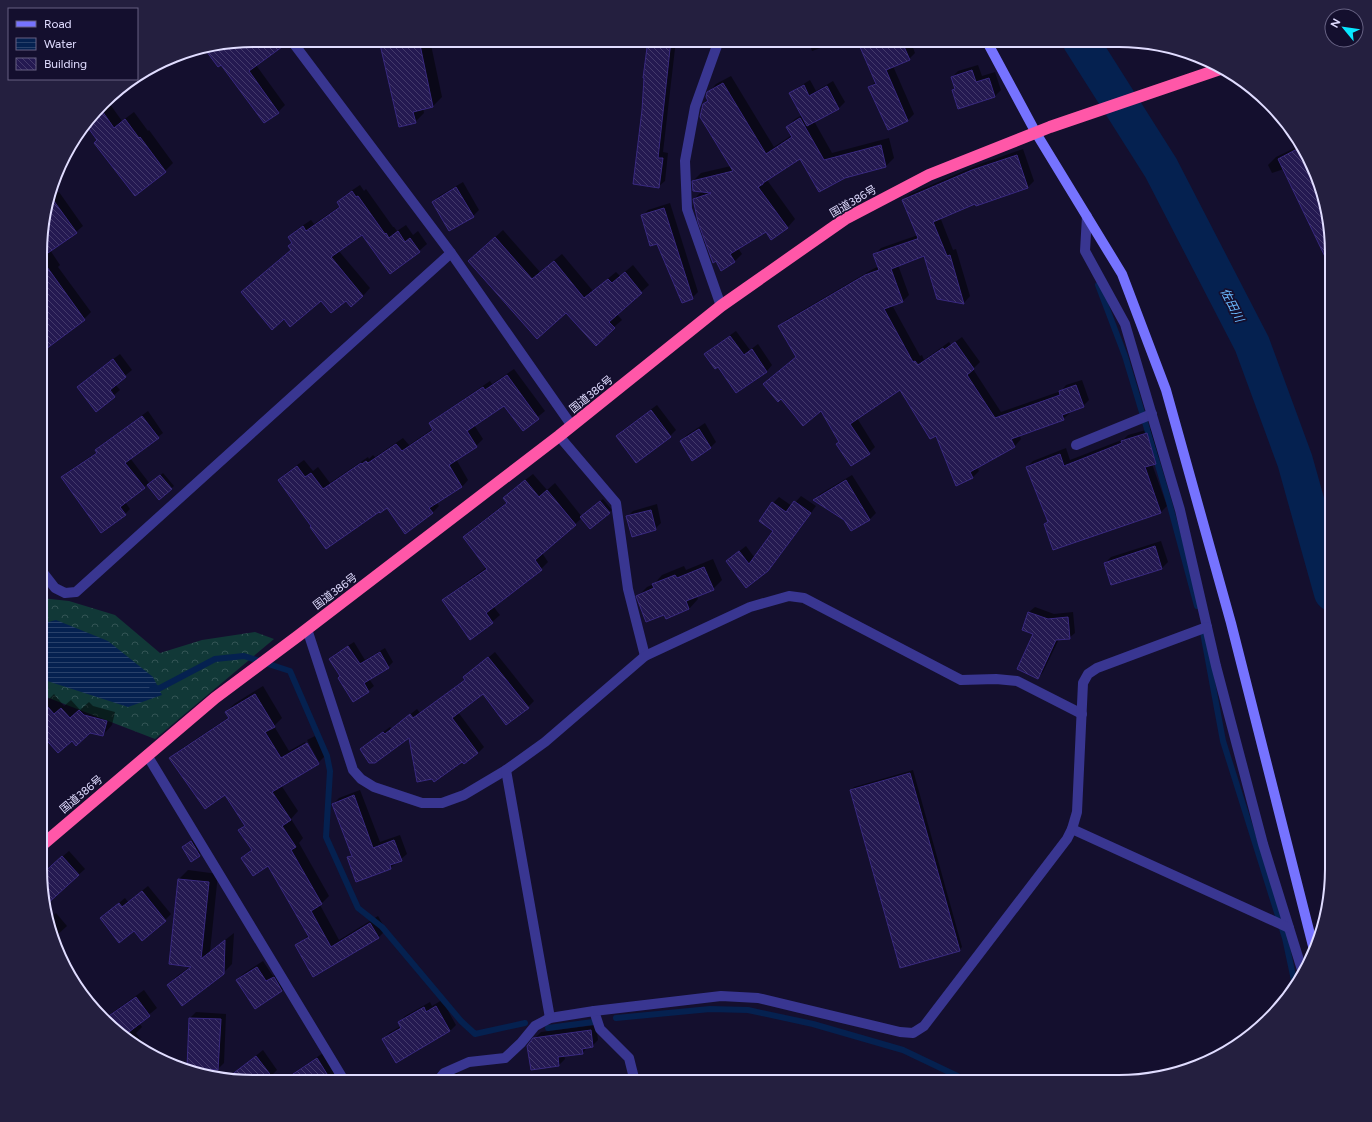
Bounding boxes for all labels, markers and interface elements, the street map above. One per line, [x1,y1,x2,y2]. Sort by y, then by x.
legend [8,8,138,80]
north arrow [1324,8,1364,48]
text: Road [44,17,72,31]
text: N [1328,17,1343,30]
text: Water [44,37,76,51]
text: Building [44,57,87,71]
street label: 国道386号 [827,183,879,220]
water label: 佐田川 [1218,286,1247,326]
street label: 国道386号 [567,373,616,416]
street label: 国道386号 [311,571,360,612]
street label: 国道386号 [57,773,105,816]

